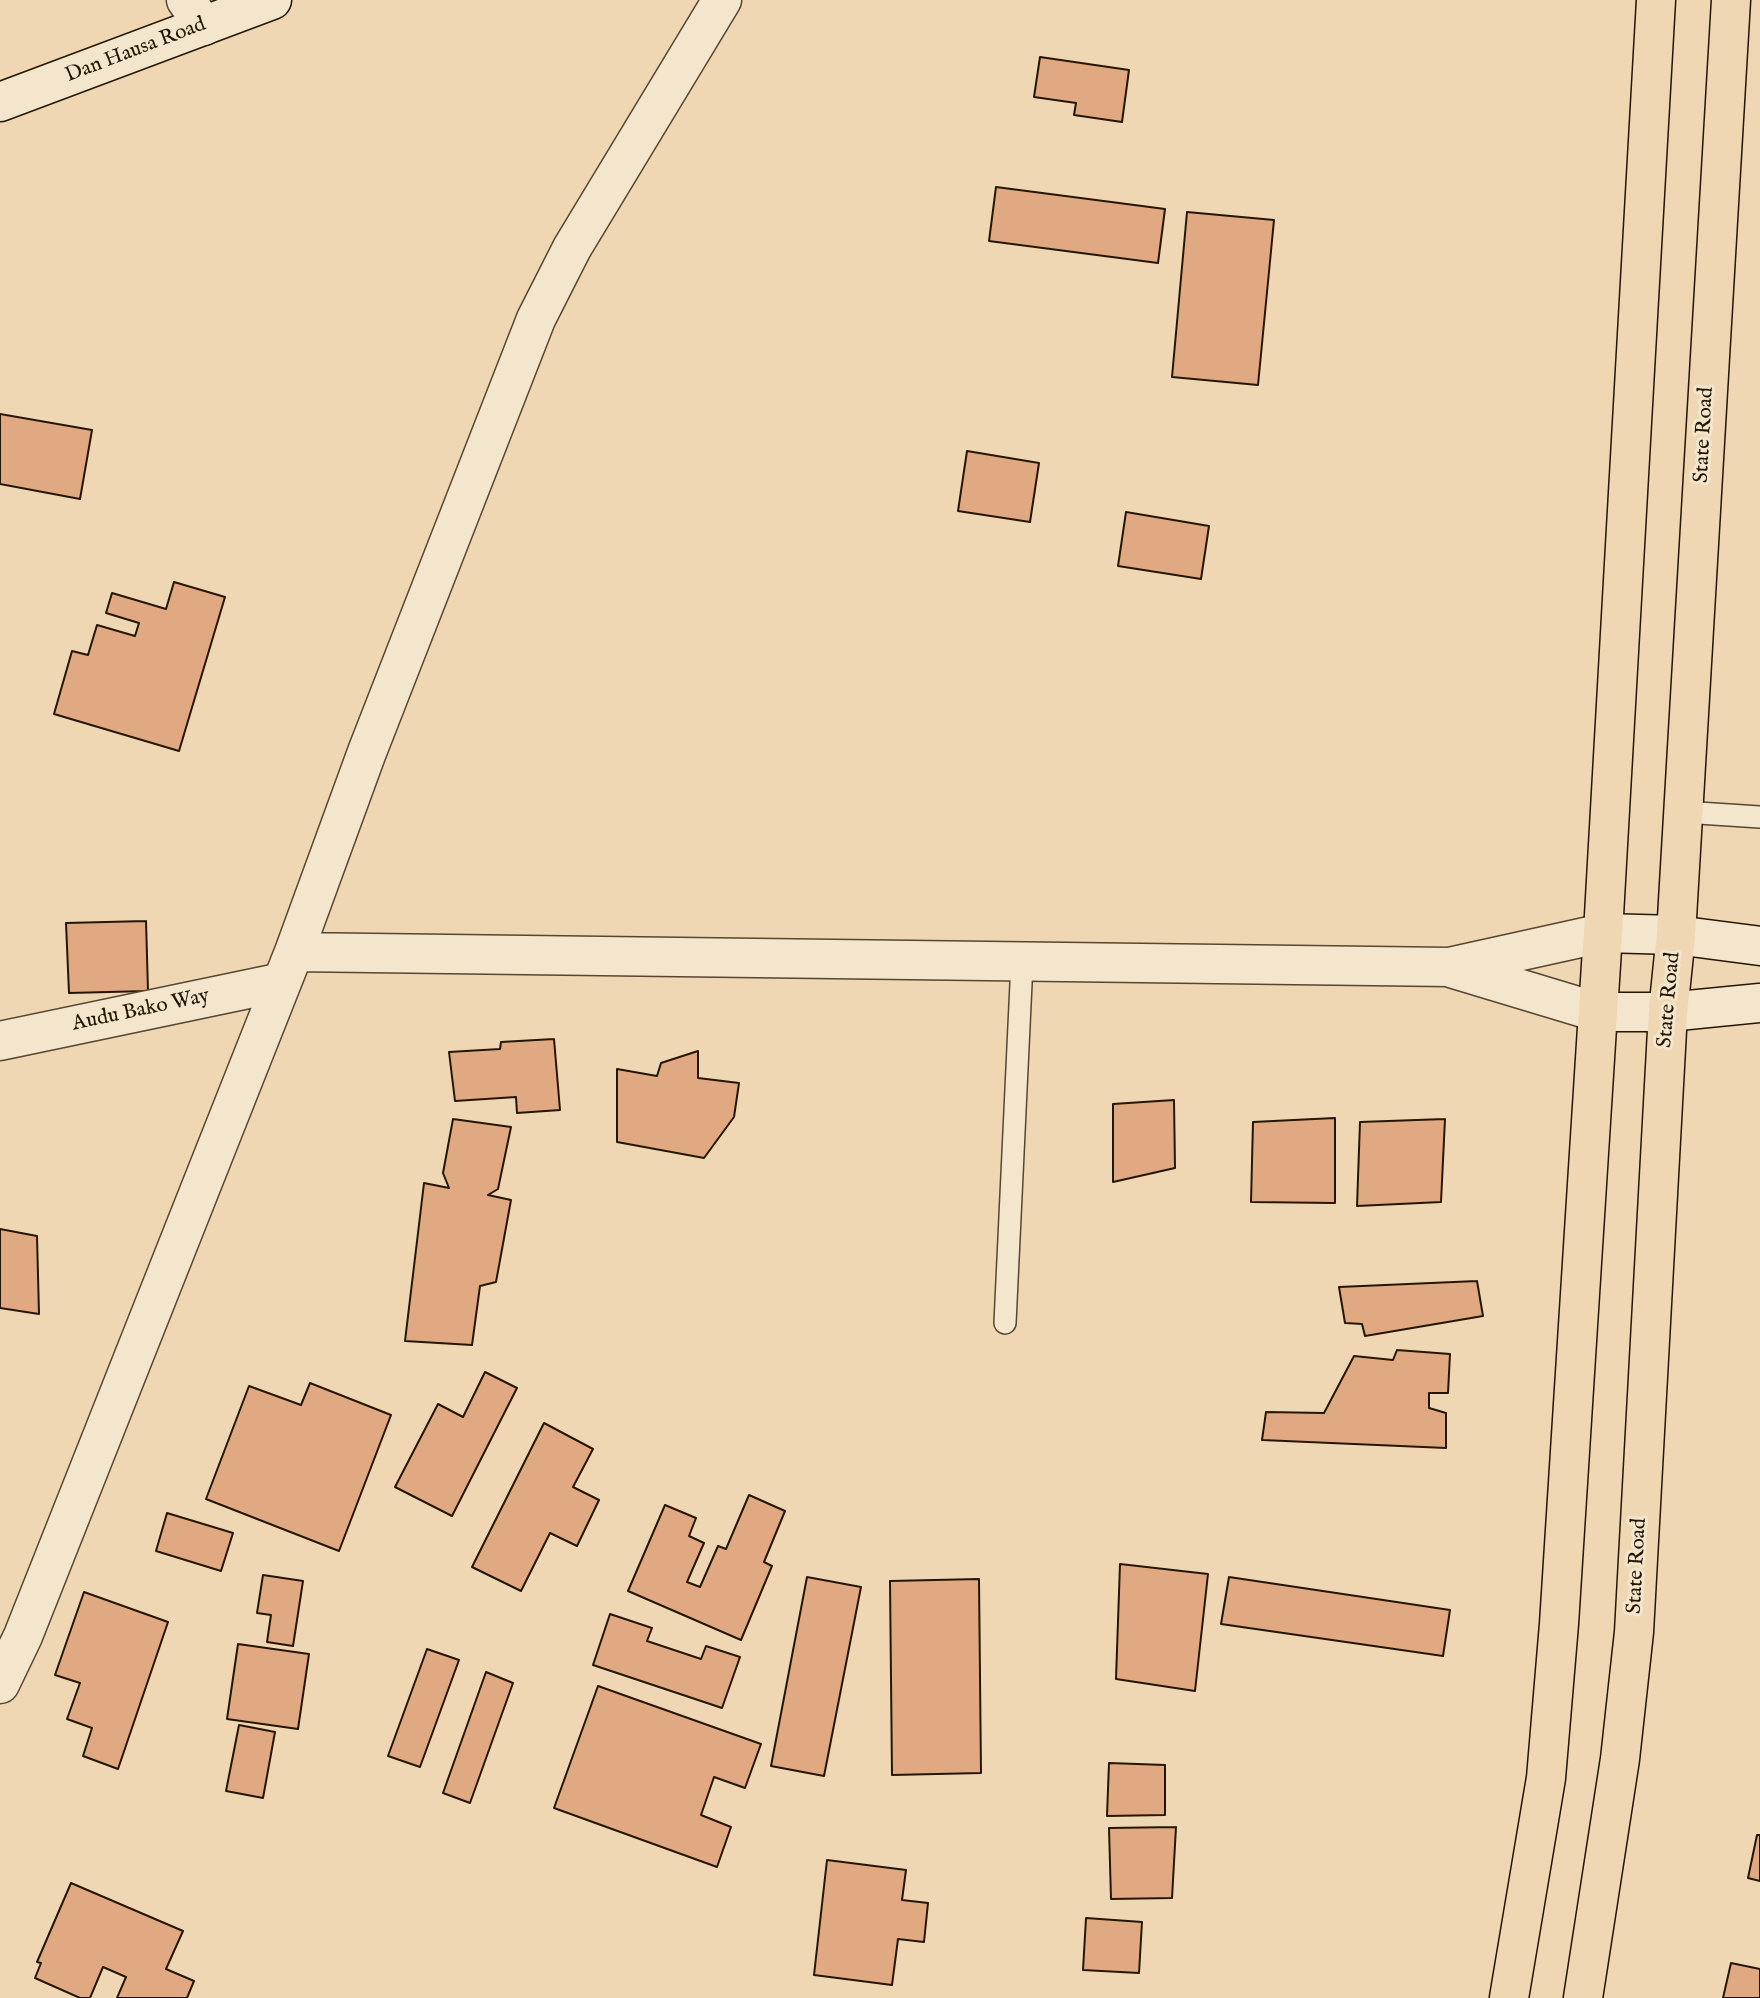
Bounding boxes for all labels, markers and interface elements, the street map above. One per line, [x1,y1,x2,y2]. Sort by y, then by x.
street label: Dan Hausa Road [62,13,210,89]
street label: State Road [1690,386,1720,484]
street label: State Road [1653,951,1687,1049]
street label: Audu Bako Way [70,984,212,1038]
street label: State Road [1623,1517,1653,1615]

